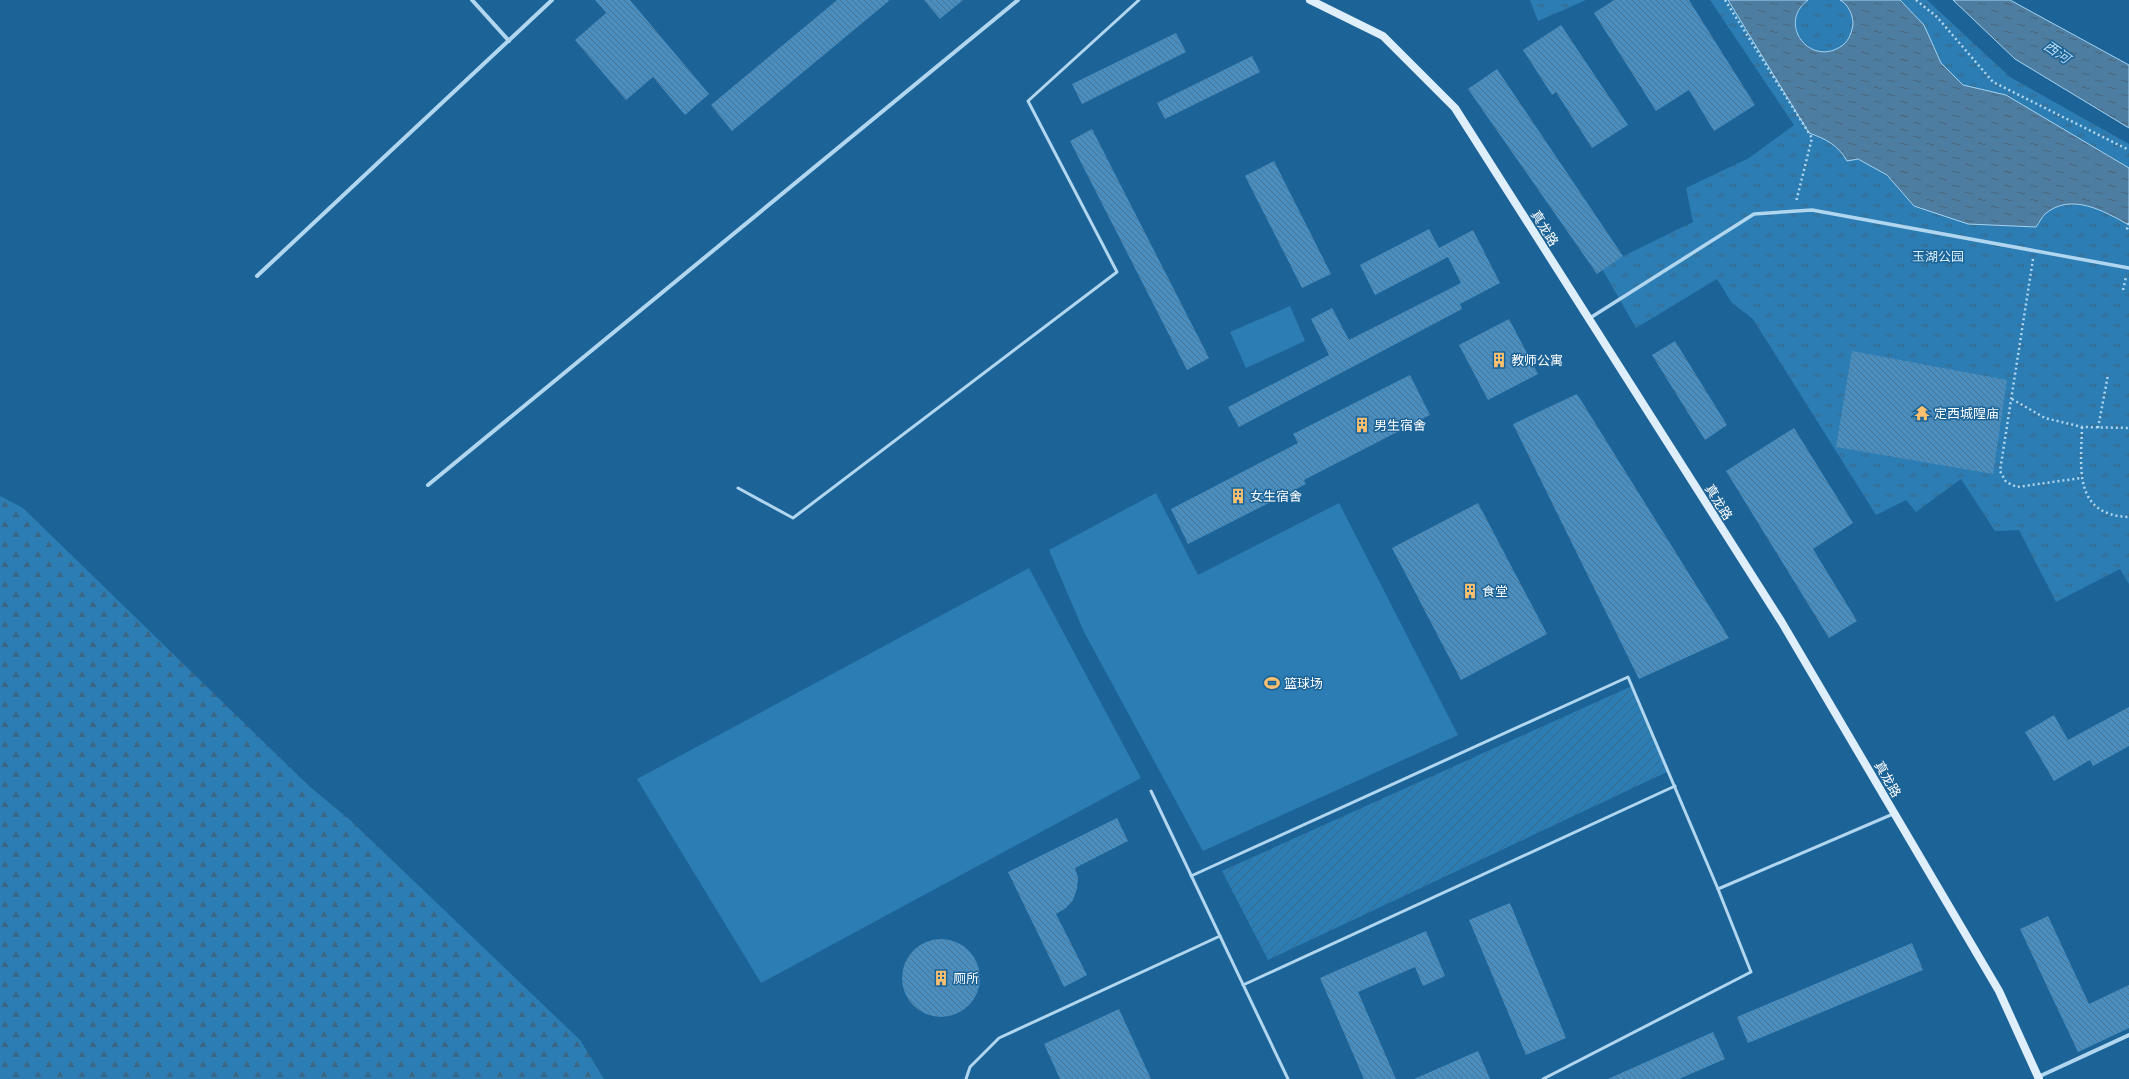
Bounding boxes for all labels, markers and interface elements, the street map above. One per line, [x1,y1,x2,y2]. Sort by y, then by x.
water label: 西河 [2041,37,2076,68]
street label: 真龙路 [1528,208,1561,249]
park label: 玉湖公园 [1912,249,1964,264]
building icon: 教师公寓 [1490,351,1508,369]
place label: 教师公寓 [1511,353,1563,368]
temple icon: 定西城隍庙 [1913,404,1931,422]
place label: 定西城隍庙 [1934,406,1999,421]
building icon: 男生宿舍 [1353,416,1371,434]
place label: 男生宿舍 [1374,418,1426,433]
street label: 真龙路 [1702,482,1735,523]
building icon: 女生宿舍 [1229,487,1247,505]
place label: 女生宿舍 [1250,489,1302,504]
building icon: 食堂 [1461,582,1479,600]
place label: 食堂 [1482,584,1508,599]
sports icon: 篮球场 [1263,674,1281,692]
place label: 篮球场 [1284,676,1323,691]
street label: 真龙路 [1871,759,1904,800]
building icon: 厕所 [932,969,950,987]
place label: 厕所 [953,971,979,986]

